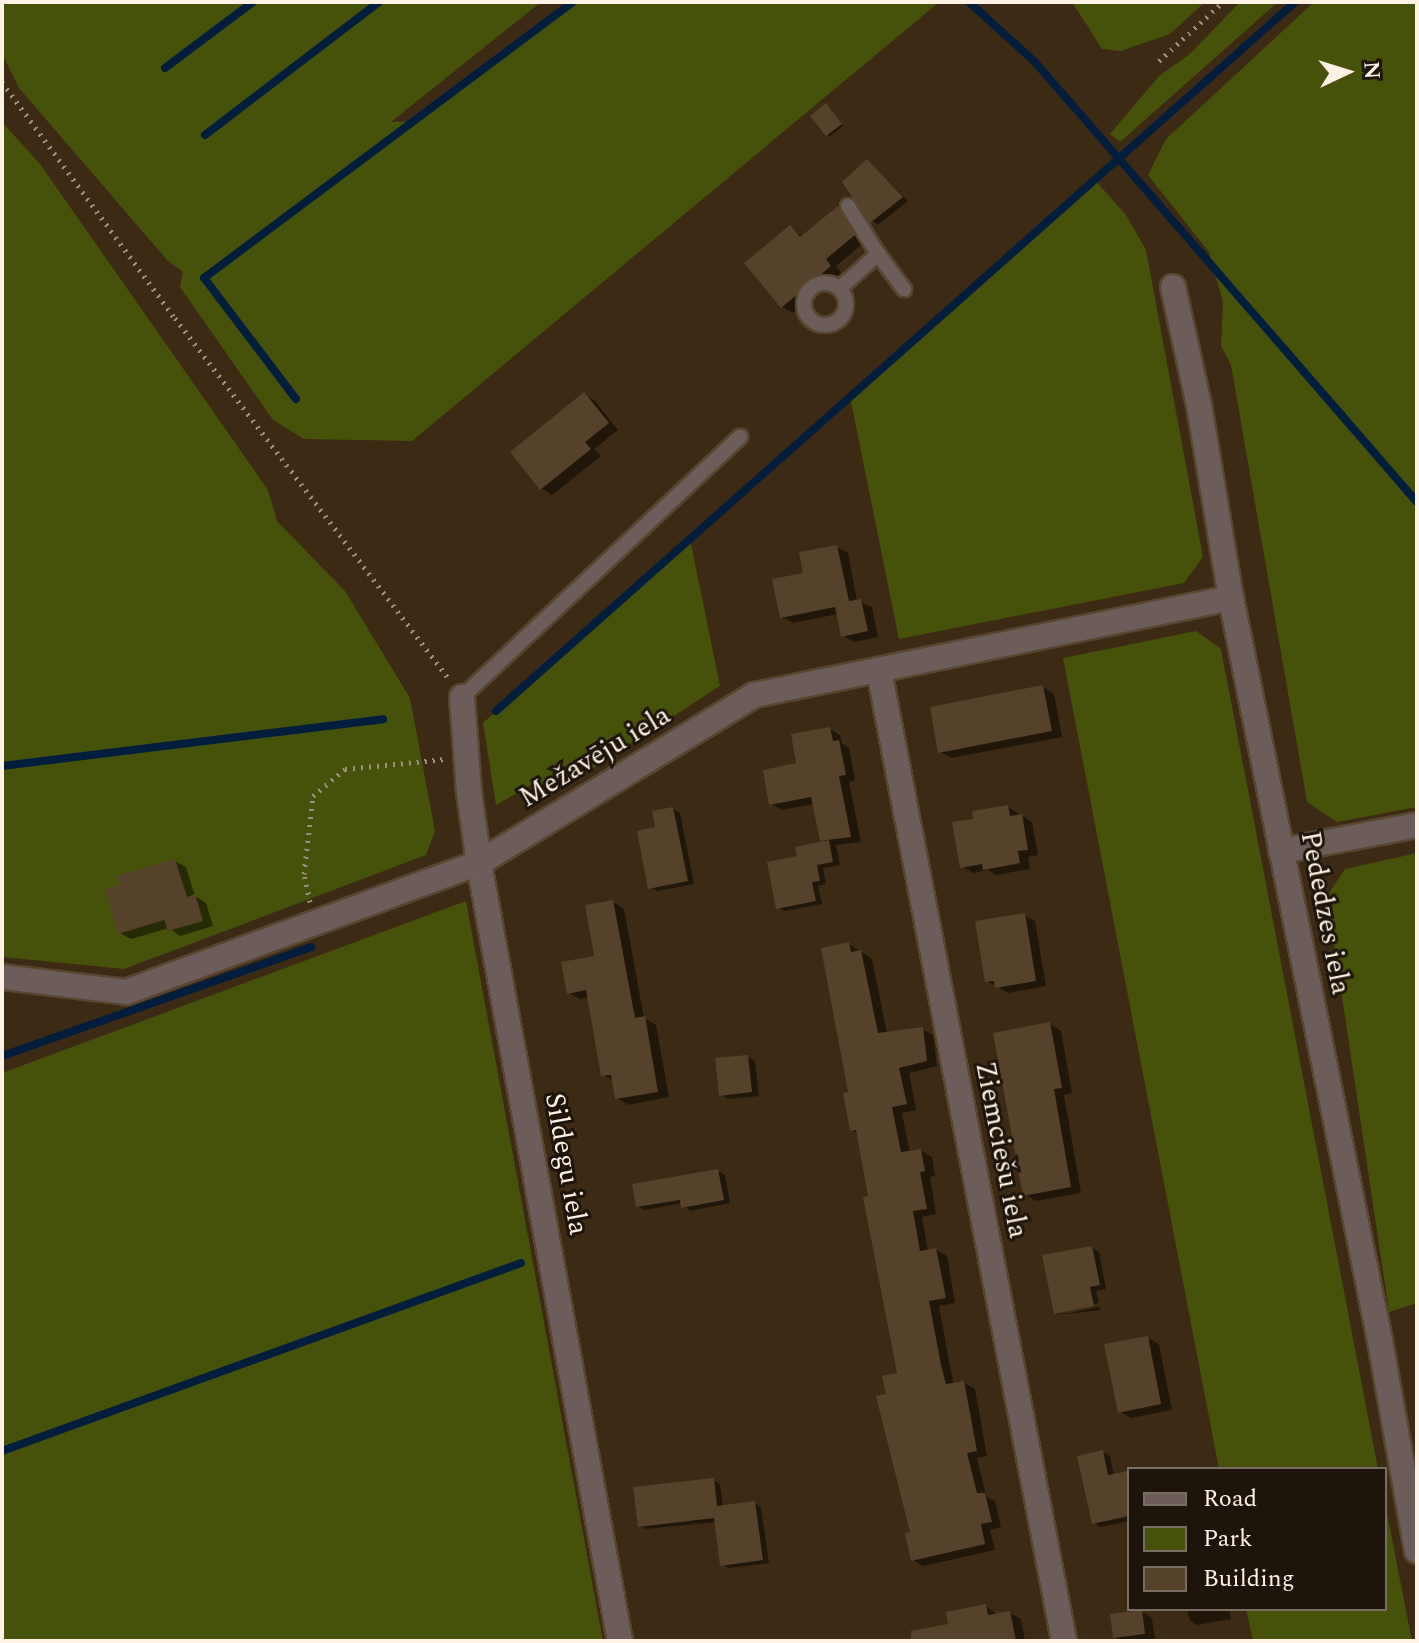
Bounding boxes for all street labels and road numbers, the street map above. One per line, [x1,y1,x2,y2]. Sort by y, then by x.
street label: Mežavēju iela [513,699,677,815]
street label: Pededzes iela [1293,828,1357,998]
street label: Ziemciešu iela [967,1059,1035,1241]
street label: Sildegu iela [537,1091,595,1237]

